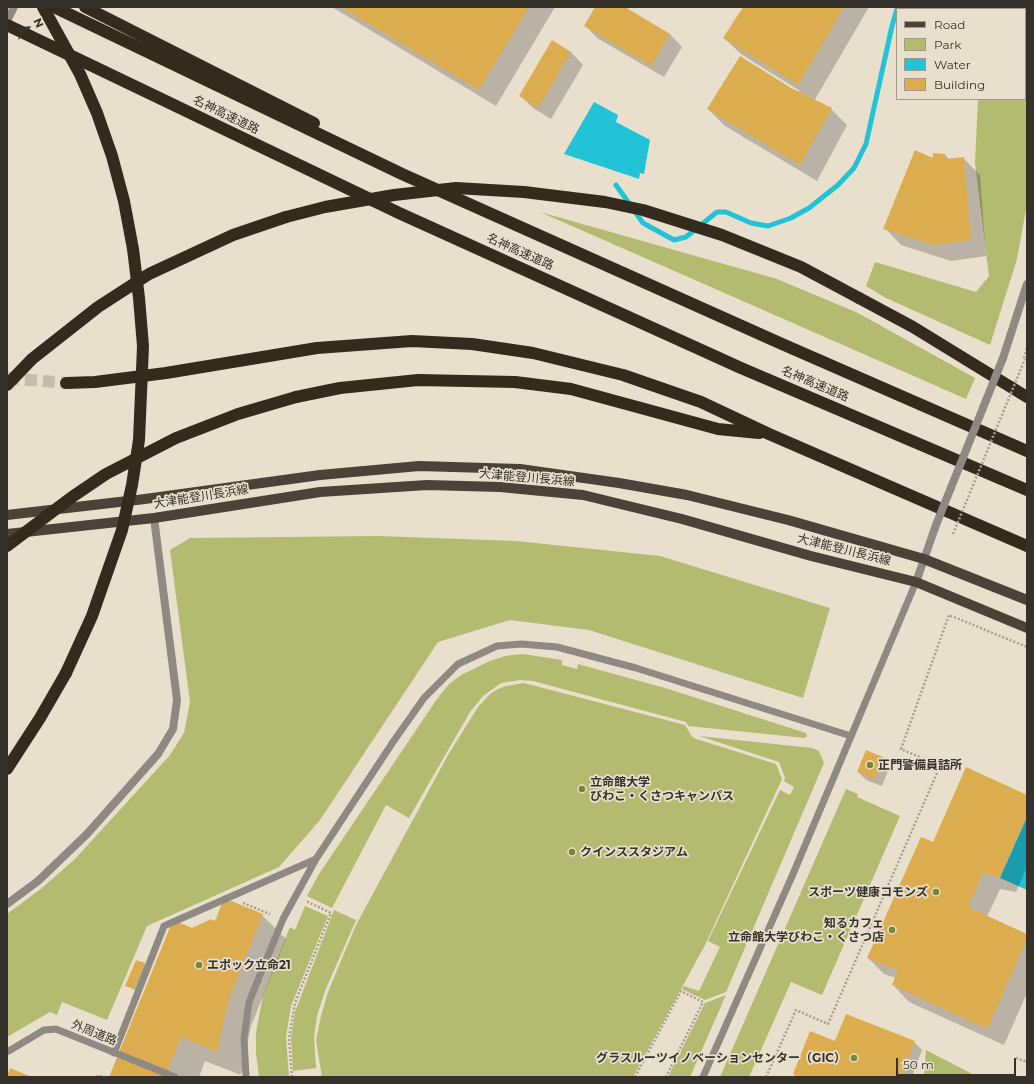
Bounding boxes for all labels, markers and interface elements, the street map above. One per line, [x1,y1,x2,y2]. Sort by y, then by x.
north arrow [8,8,48,48]
legend [896,8,1026,100]
text: N [31,16,47,30]
text: Road [934,17,965,32]
text: Park [934,37,961,52]
text: Water [934,57,970,72]
text: Building [934,77,985,92]
street label: 名神高速道路 [190,93,262,137]
street label: 名神高速道路 [484,231,556,273]
street label: 名神高速道路 [779,363,851,405]
street label: 大津能登川長浜線 [479,467,575,489]
street label: 大津能登川長浜線 [152,482,250,512]
street label: 大津能登川長浜線 [796,531,892,569]
place label: 正門警備員詰所 [878,758,962,772]
marker: 正門警備員詰所 [865,760,875,770]
place label: 立命館大学 びわこ・くさつキャンパス [590,775,734,803]
marker: 立命館大学 びわこ・くさつキャンパス [577,784,587,794]
place label: クインススタジアム [580,845,688,859]
marker: クインススタジアム [567,847,577,857]
place label: スポーツ健康コモンズ [808,885,928,899]
marker: スポーツ健康コモンズ [931,887,941,897]
place label: 知るカフェ 立命館大学びわこ・くさつ店 [728,916,884,944]
marker: 知るカフェ 立命館大学びわこ・くさつ店 [887,925,897,935]
place label: エポック立命21 [207,958,291,972]
marker: エポック立命21 [194,960,204,970]
street label: 外周道路 [69,1017,119,1049]
scale bar [898,1050,1018,1076]
place label: グラスルーツイノベーションセンター（GIC） [596,1051,846,1065]
marker: グラスルーツイノベーションセンター（GIC） [849,1053,859,1063]
text: 50 m [903,1057,934,1072]

